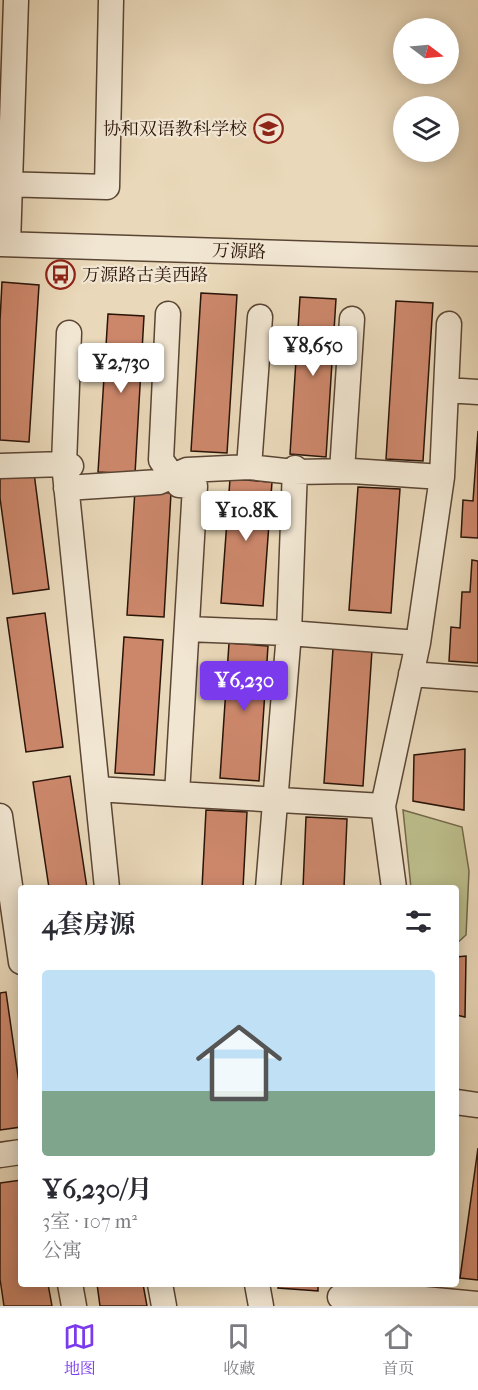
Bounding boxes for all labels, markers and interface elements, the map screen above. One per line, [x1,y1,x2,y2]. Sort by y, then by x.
north arrow [393,18,459,84]
map controls [393,18,459,162]
button: layers [393,96,459,162]
school or university icon: 协和双语教科学校 [252,113,284,145]
place label: 协和双语教科学校 [103,119,247,140]
street label: 万源路 [212,240,266,263]
bus stop icon: 万源路古美西路 [45,259,77,291]
place label: 万源路古美西路 [82,265,208,286]
pin: ¥8,650 [264,326,362,377]
text: ¥8,650 [283,334,343,357]
pin: ¥2,730 [72,343,170,394]
text: ¥2,730 [92,351,150,374]
pin: ¥10.8K [197,491,295,542]
text: ¥10.8K [215,499,277,522]
pin: ¥6,230 [195,661,293,712]
text: ¥6,230 [214,669,274,692]
icon: filters [402,905,435,938]
text: 4套房源 [42,909,135,940]
icon: home [185,1009,293,1117]
text: ¥6,230/月 [42,1174,152,1205]
text: 3室 · 107 m² [42,1210,137,1233]
text: 公寓 [42,1239,82,1262]
tab: 地图 [63,1320,96,1379]
tab: 收藏 [222,1320,255,1379]
tab: 首页 [382,1320,415,1379]

